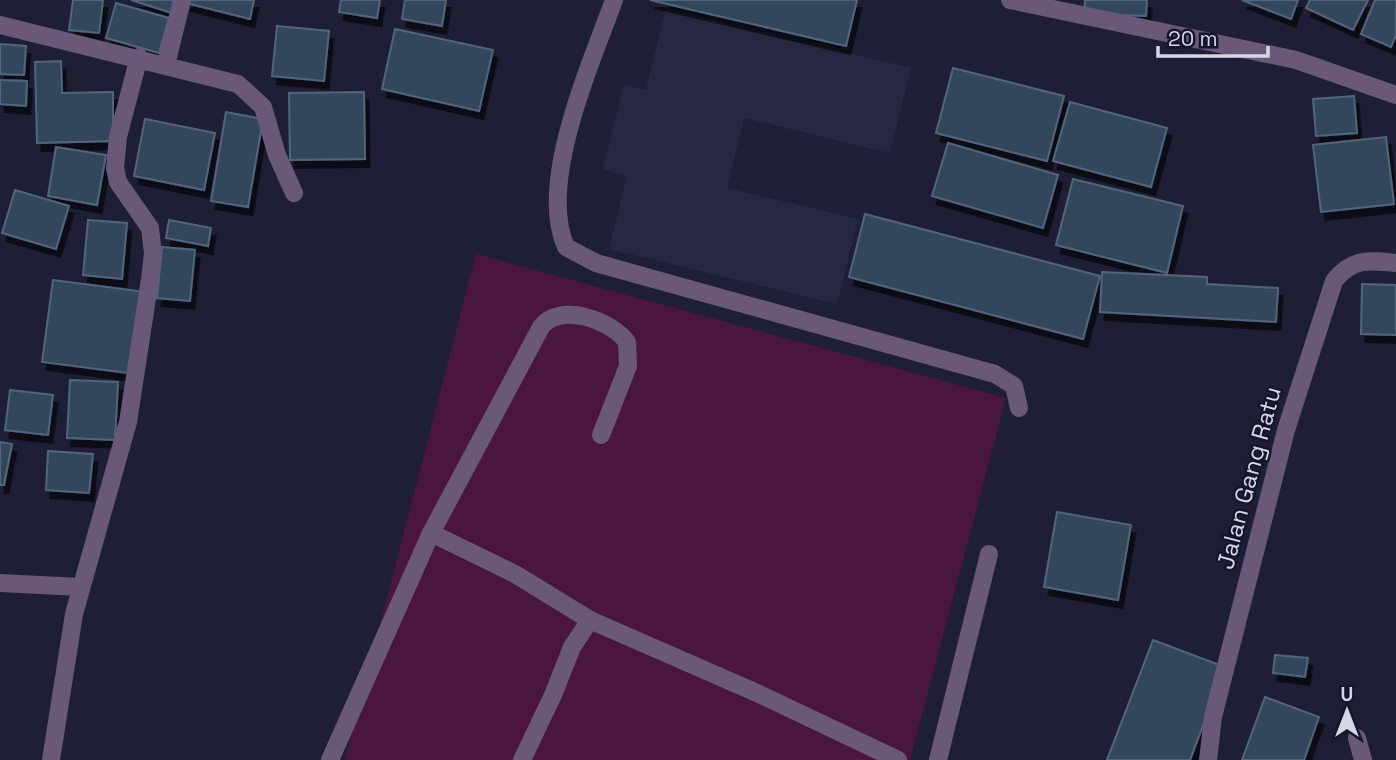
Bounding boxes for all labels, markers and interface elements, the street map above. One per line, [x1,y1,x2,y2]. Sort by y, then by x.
scale bar [1158,14,1268,58]
text: 20 m [1168,25,1218,52]
street label: Jalan Gang Ratu [1209,383,1288,573]
north arrow [1312,676,1382,746]
text: U [1341,682,1353,707]

